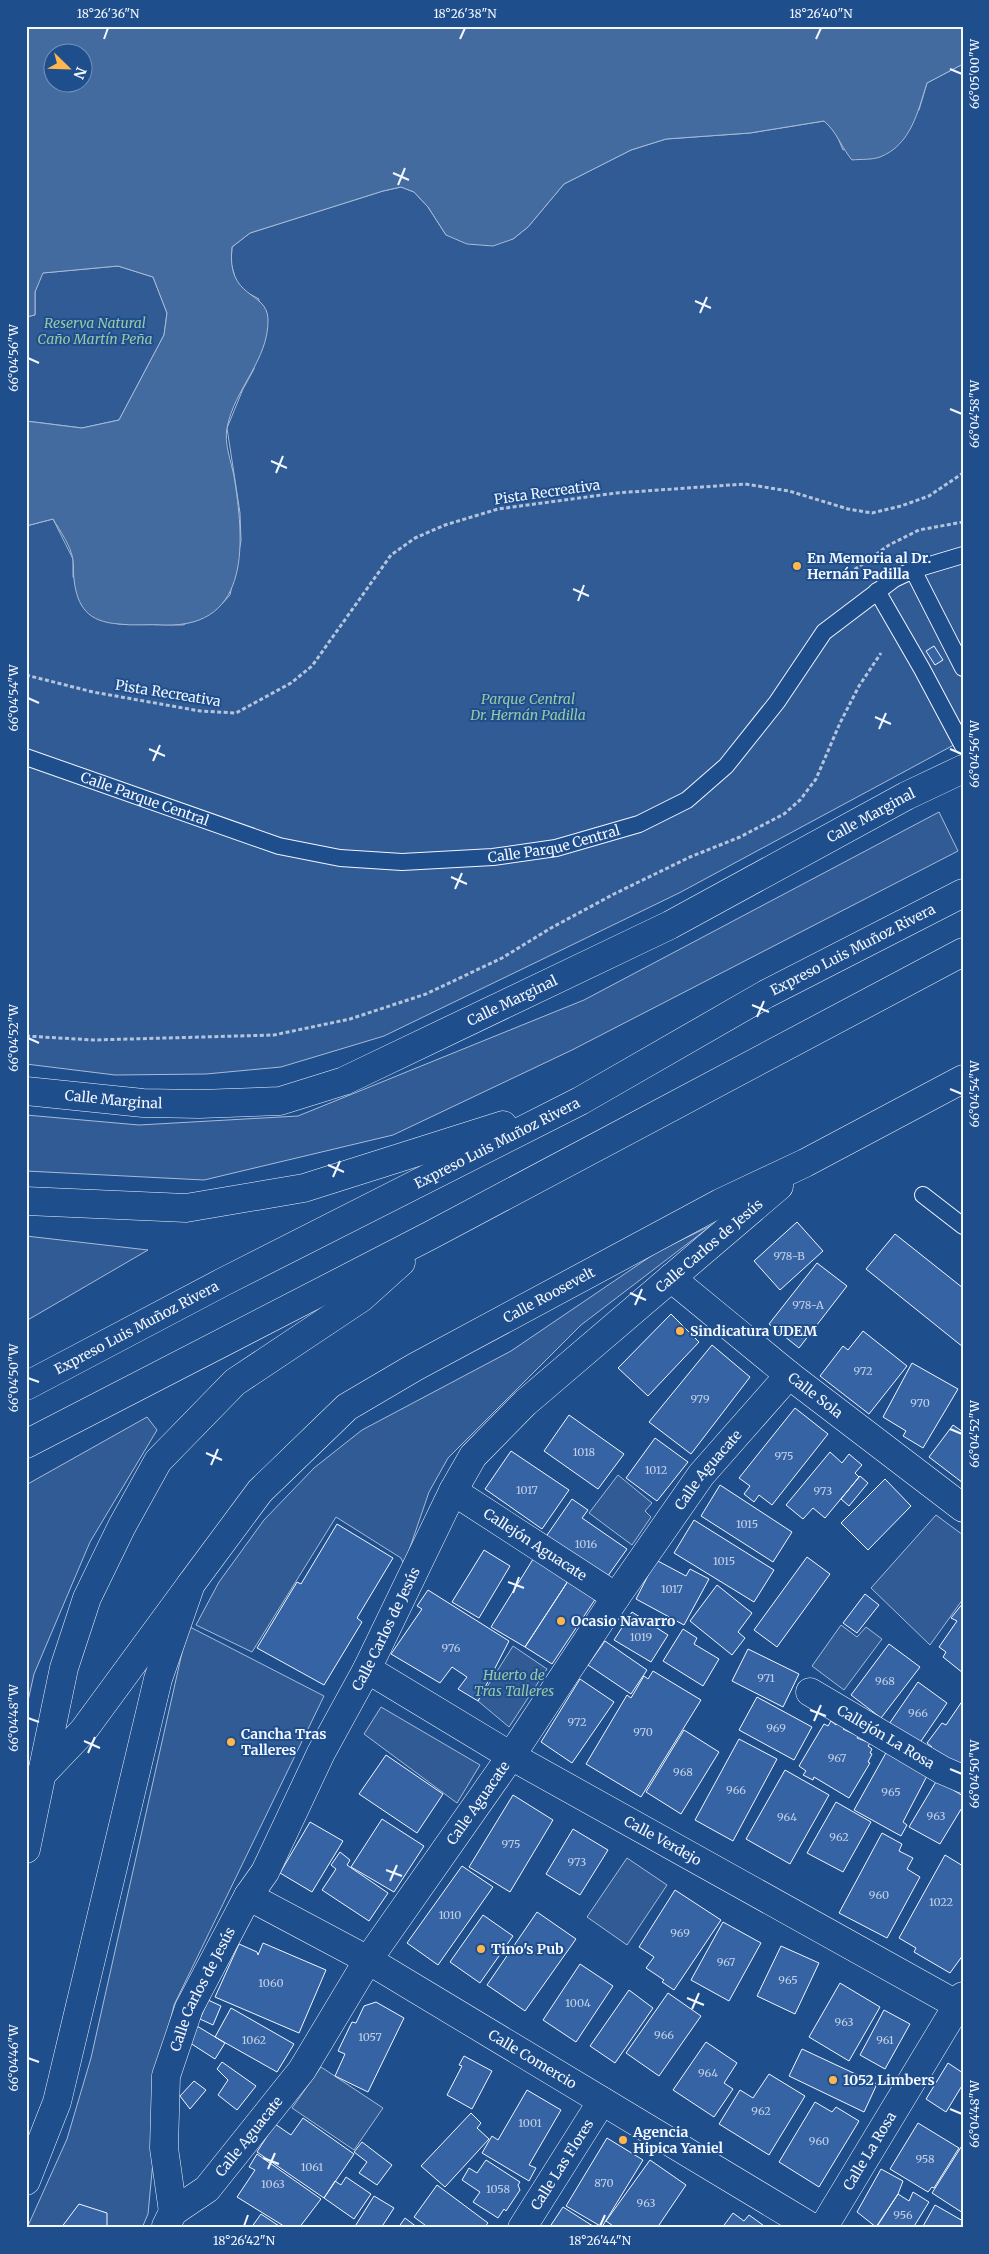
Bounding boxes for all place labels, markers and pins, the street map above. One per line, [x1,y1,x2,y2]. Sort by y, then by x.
place label: En Memoria al Dr. Hernán Padilla [807,549,931,583]
marker: En Memoria al Dr. Hernán Padilla [791,560,803,572]
place label: Sindicatura UDEM [690,1322,818,1340]
marker: Sindicatura UDEM [674,1325,686,1337]
place label: Ocasio Navarro [571,1612,675,1630]
marker: Ocasio Navarro [555,1615,567,1627]
place label: Cancha Tras Talleres [241,1725,326,1759]
marker: Cancha Tras Talleres [225,1736,237,1748]
place label: Tino's Pub [491,1940,564,1958]
marker: Tino's Pub [475,1943,487,1955]
place label: 1052 Limbers [843,2071,935,2089]
marker: 1052 Limbers [827,2074,839,2086]
place label: Agencia Hipica Yaniel [632,2123,723,2157]
marker: Agencia Hipica Yaniel [617,2134,629,2146]

